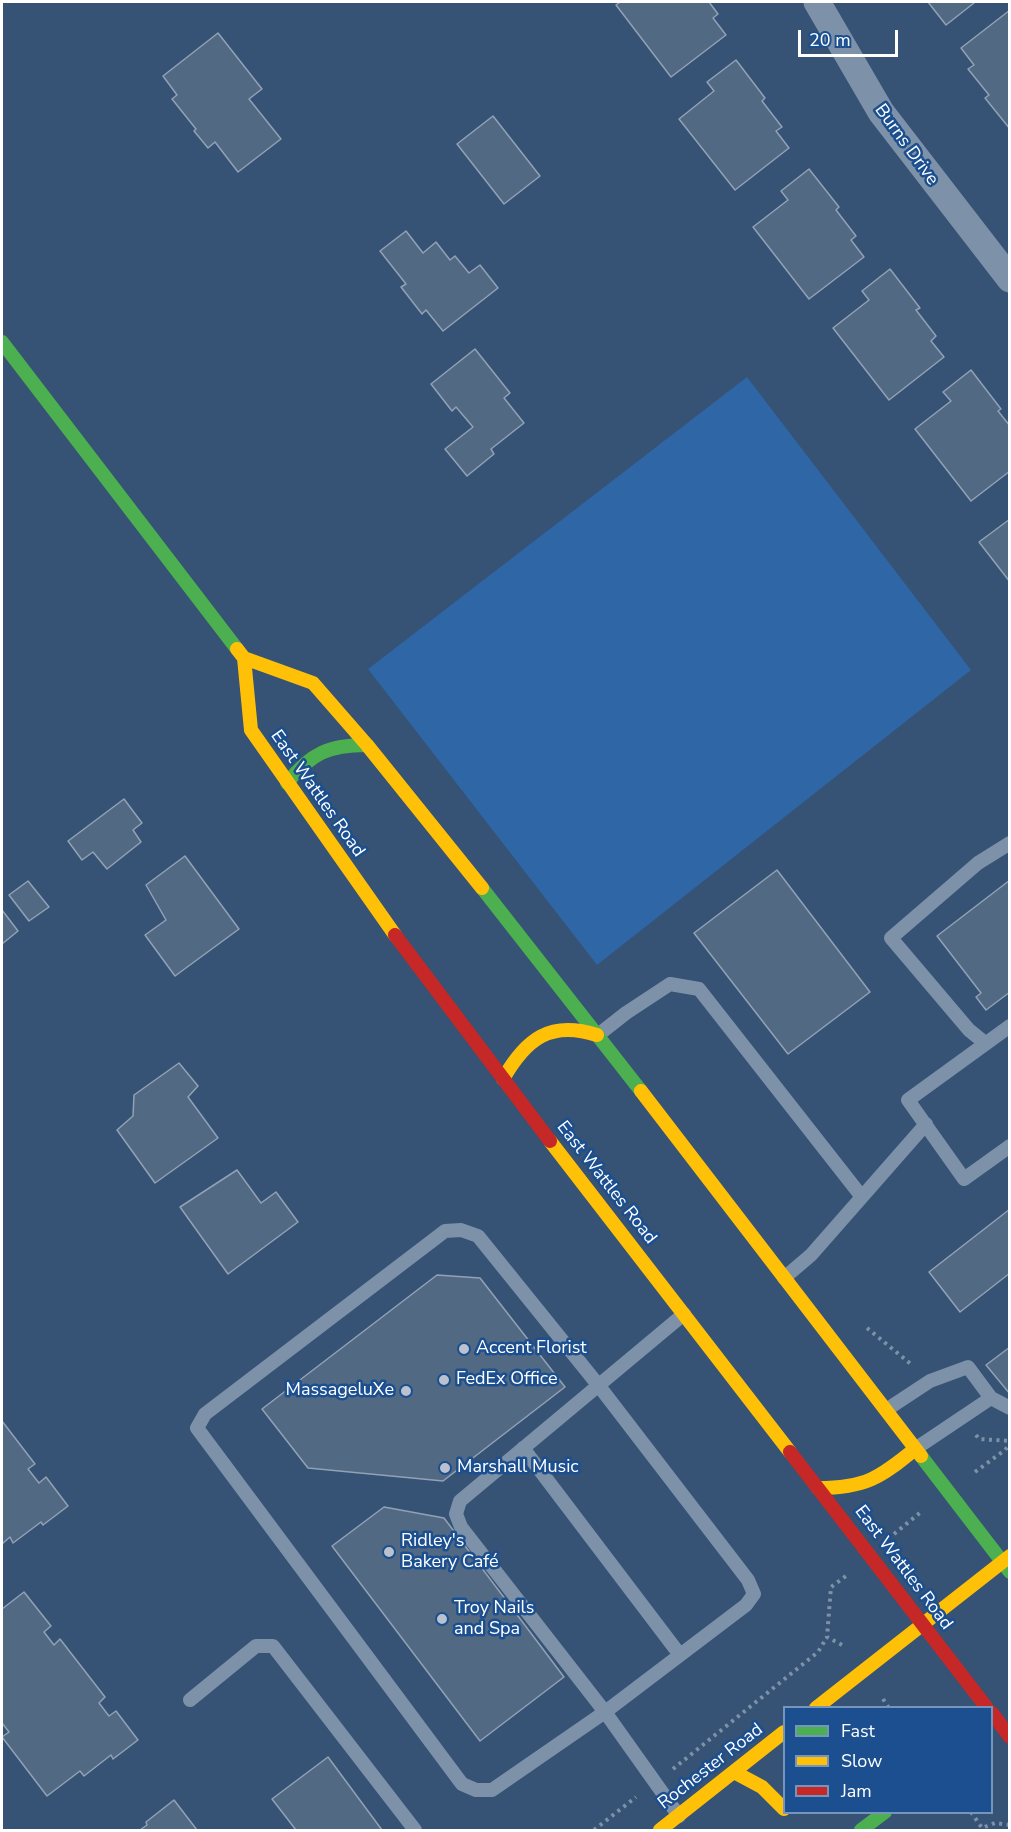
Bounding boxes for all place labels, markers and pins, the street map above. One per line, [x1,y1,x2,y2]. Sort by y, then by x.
place label: Accent Florist [476,1338,587,1360]
marker: Accent Florist [457,1342,471,1356]
place label: FedEx Office [456,1369,557,1391]
marker: FedEx Office [437,1373,451,1387]
place label: MassageluXe [286,1380,394,1402]
marker: MassageluXe [399,1384,413,1398]
place label: Marshall Music [457,1457,579,1479]
marker: Marshall Music [438,1461,452,1475]
place label: Ridley's Bakery Café [401,1531,499,1574]
marker: Ridley's Bakery Café [382,1545,396,1559]
place label: Troy Nails and Spa [454,1598,534,1640]
marker: Troy Nails and Spa [435,1612,449,1626]

